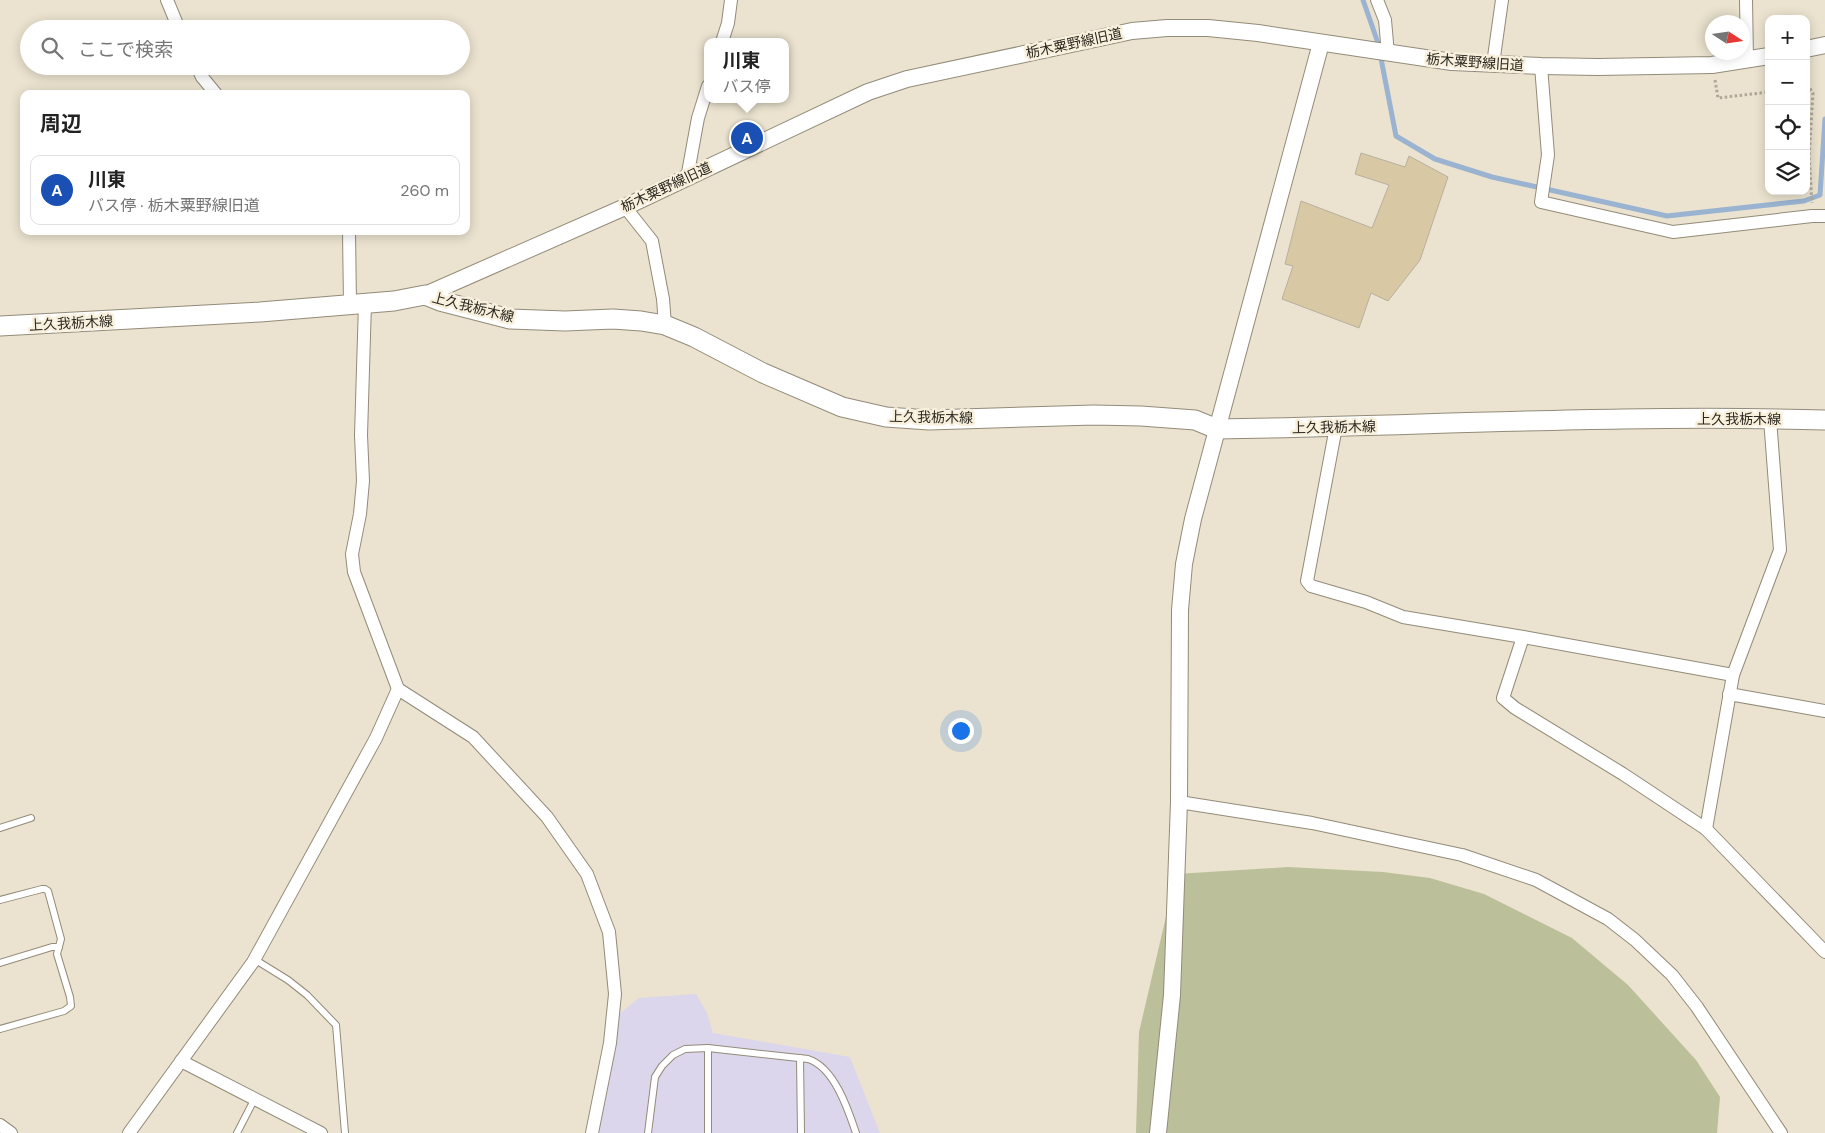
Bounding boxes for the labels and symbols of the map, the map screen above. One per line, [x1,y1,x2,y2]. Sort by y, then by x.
north arrow [1705,15,1750,60]
street label: 栃木粟野線旧道 [1024,24,1124,62]
street label: 栃木粟野線旧道 [1425,50,1525,74]
pin: A [731,119,763,157]
street label: 栃木粟野線旧道 [618,158,714,216]
street label: 上久我栃木線 [430,288,516,326]
street label: 上久我栃木線 [29,312,113,334]
street label: 上久我栃木線 [889,407,973,427]
street label: 上久我栃木線 [1697,410,1781,428]
street label: 上久我栃木線 [1292,417,1376,437]
your location [948,718,974,744]

